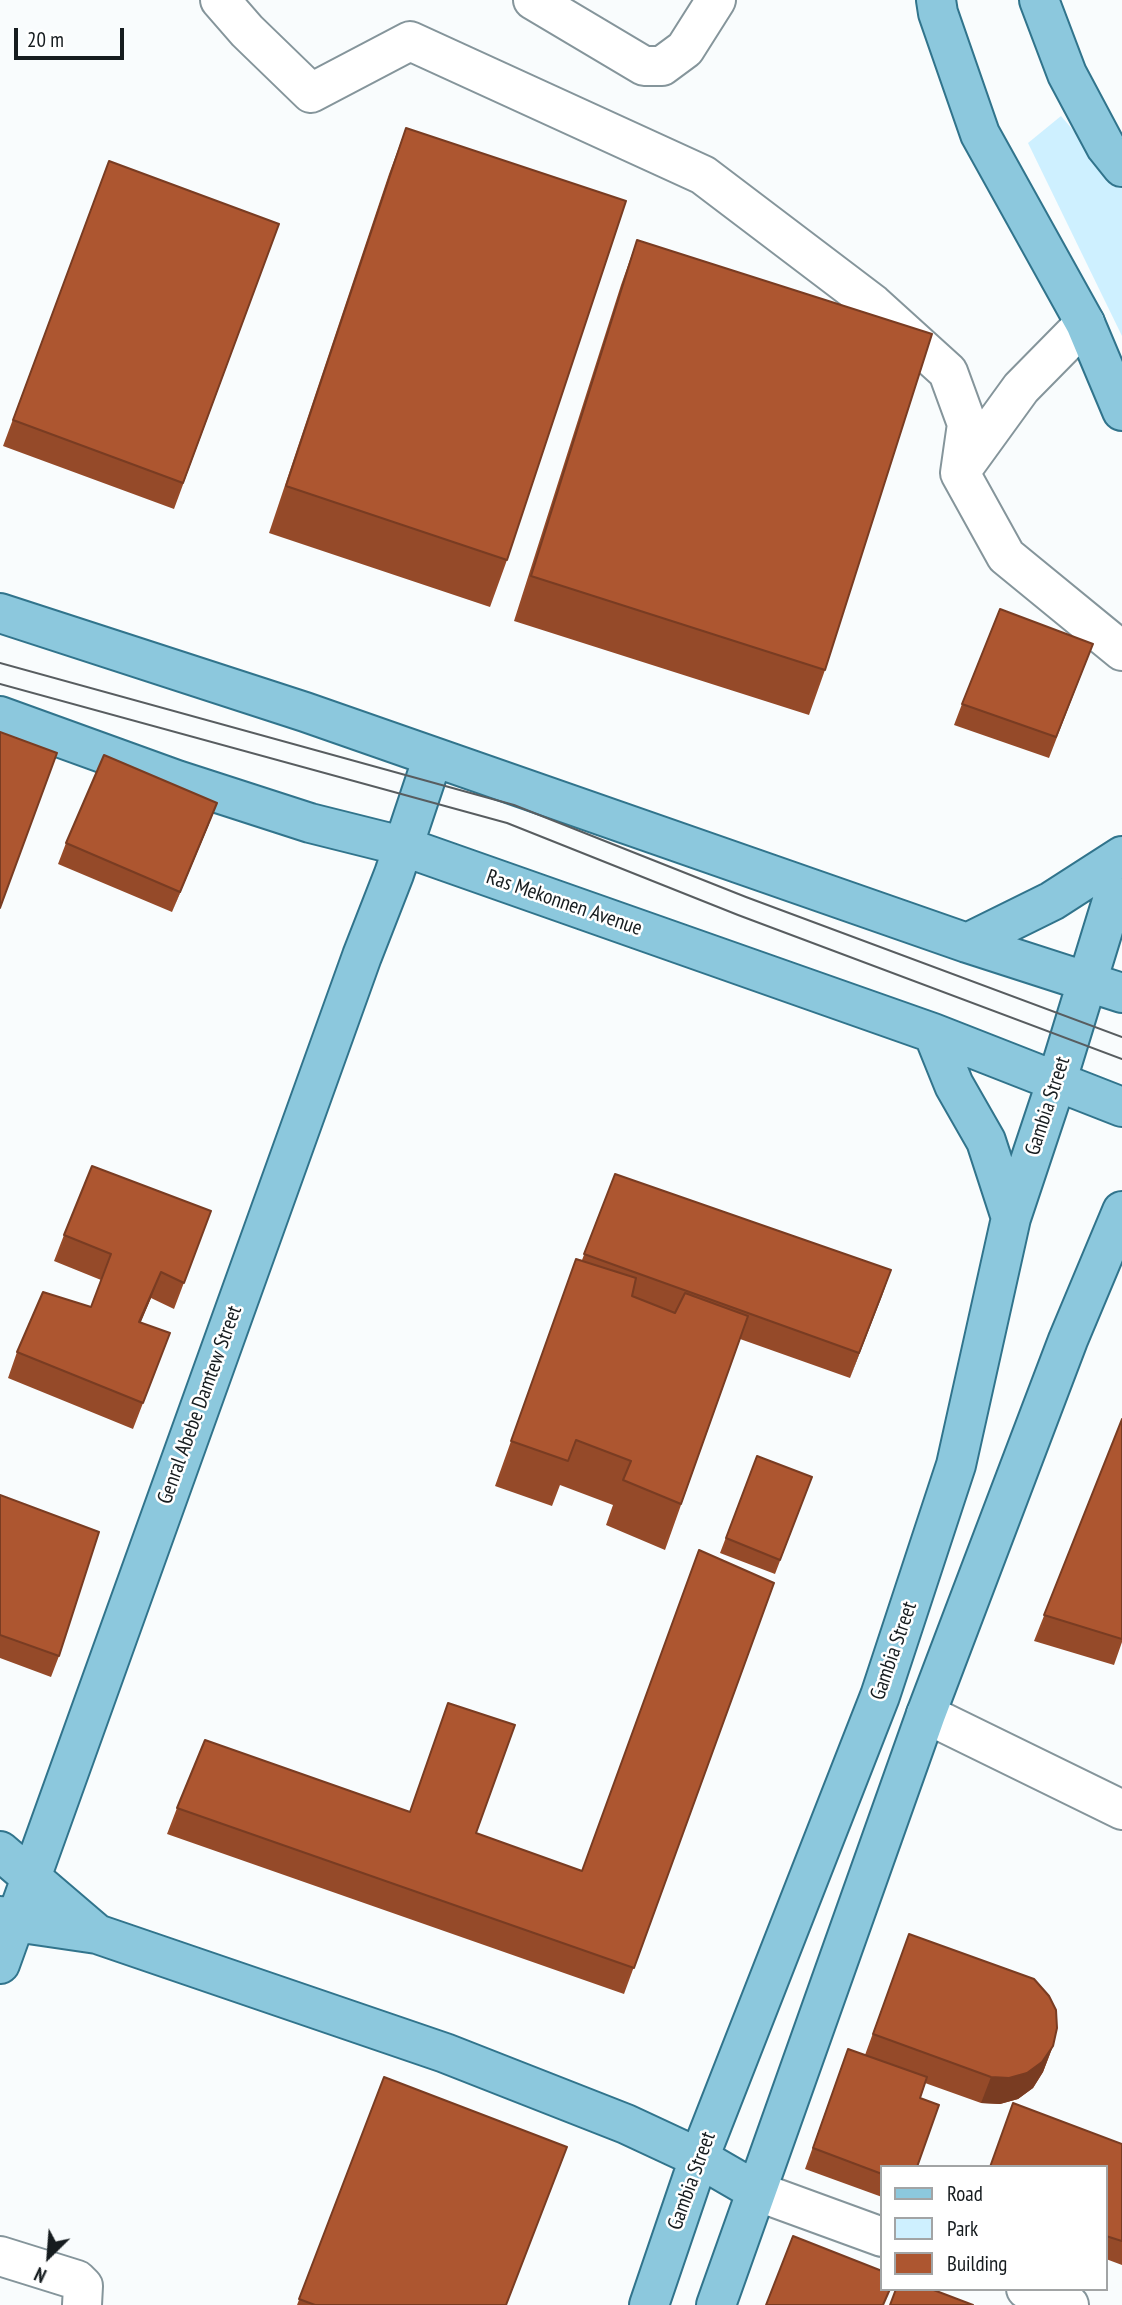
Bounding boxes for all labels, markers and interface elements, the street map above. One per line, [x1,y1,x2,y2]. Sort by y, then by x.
scale bar [18,14,128,58]
text: 20 m [27,26,64,53]
street label: Ras Mekonnen Avenue [483,865,645,941]
street label: Gambia Street [1020,1053,1076,1159]
street label: Genral Abebe Damtew Street [152,1302,248,1508]
street label: Gambia Street [865,1598,923,1704]
street label: Gambia Street [663,2129,721,2233]
legend [880,2165,1108,2291]
text: Road [947,2180,983,2207]
text: Park [947,2215,978,2242]
north arrow [14,2221,84,2291]
text: Building [947,2250,1007,2277]
text: N [30,2262,50,2288]

